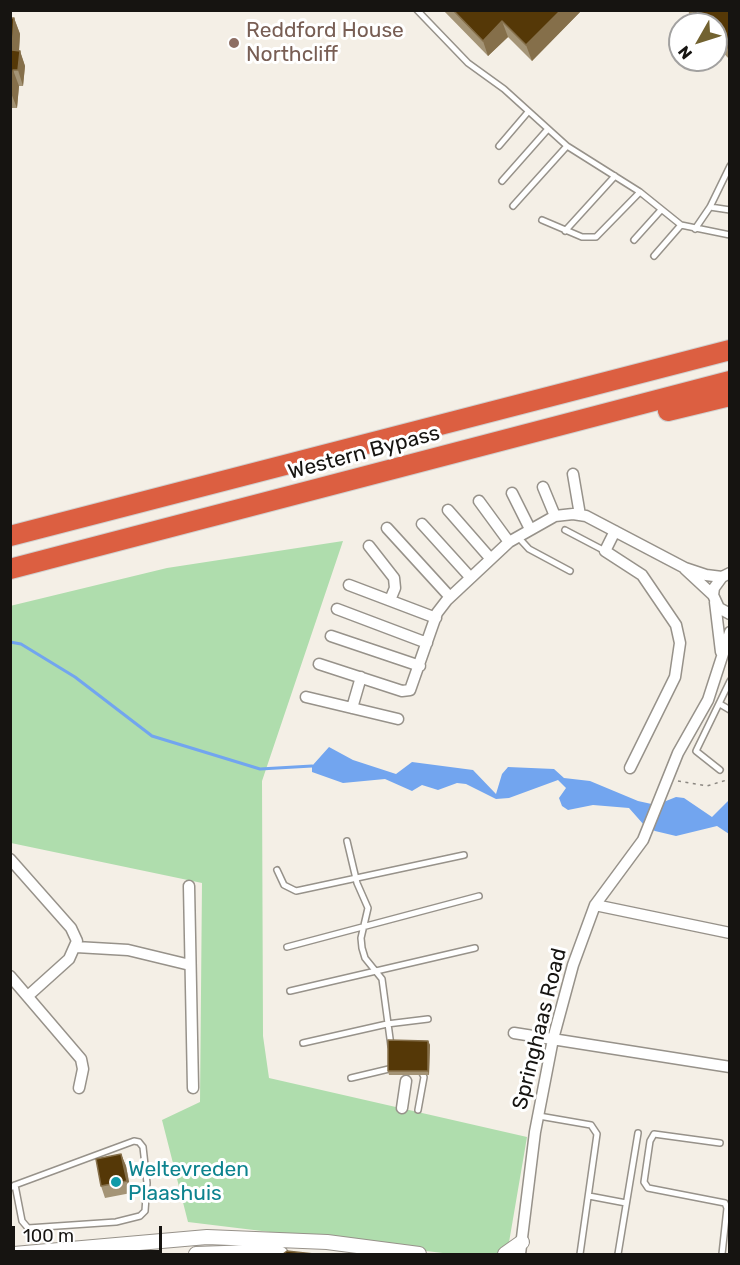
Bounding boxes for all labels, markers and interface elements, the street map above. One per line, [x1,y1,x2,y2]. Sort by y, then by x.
north arrow [668,12,728,72]
place label: Reddford House Northcliff [246,18,404,68]
marker: Reddford House Northcliff [227,36,241,50]
text: N [674,42,696,63]
street label: Western Bypass [285,421,443,485]
street label: Springhaas Road [508,946,572,1112]
place label: Weltevreden Plaashuis [128,1157,249,1207]
marker: Weltevreden Plaashuis [109,1175,123,1189]
scale bar [15,1214,165,1252]
text: 100 m [23,1225,74,1247]

